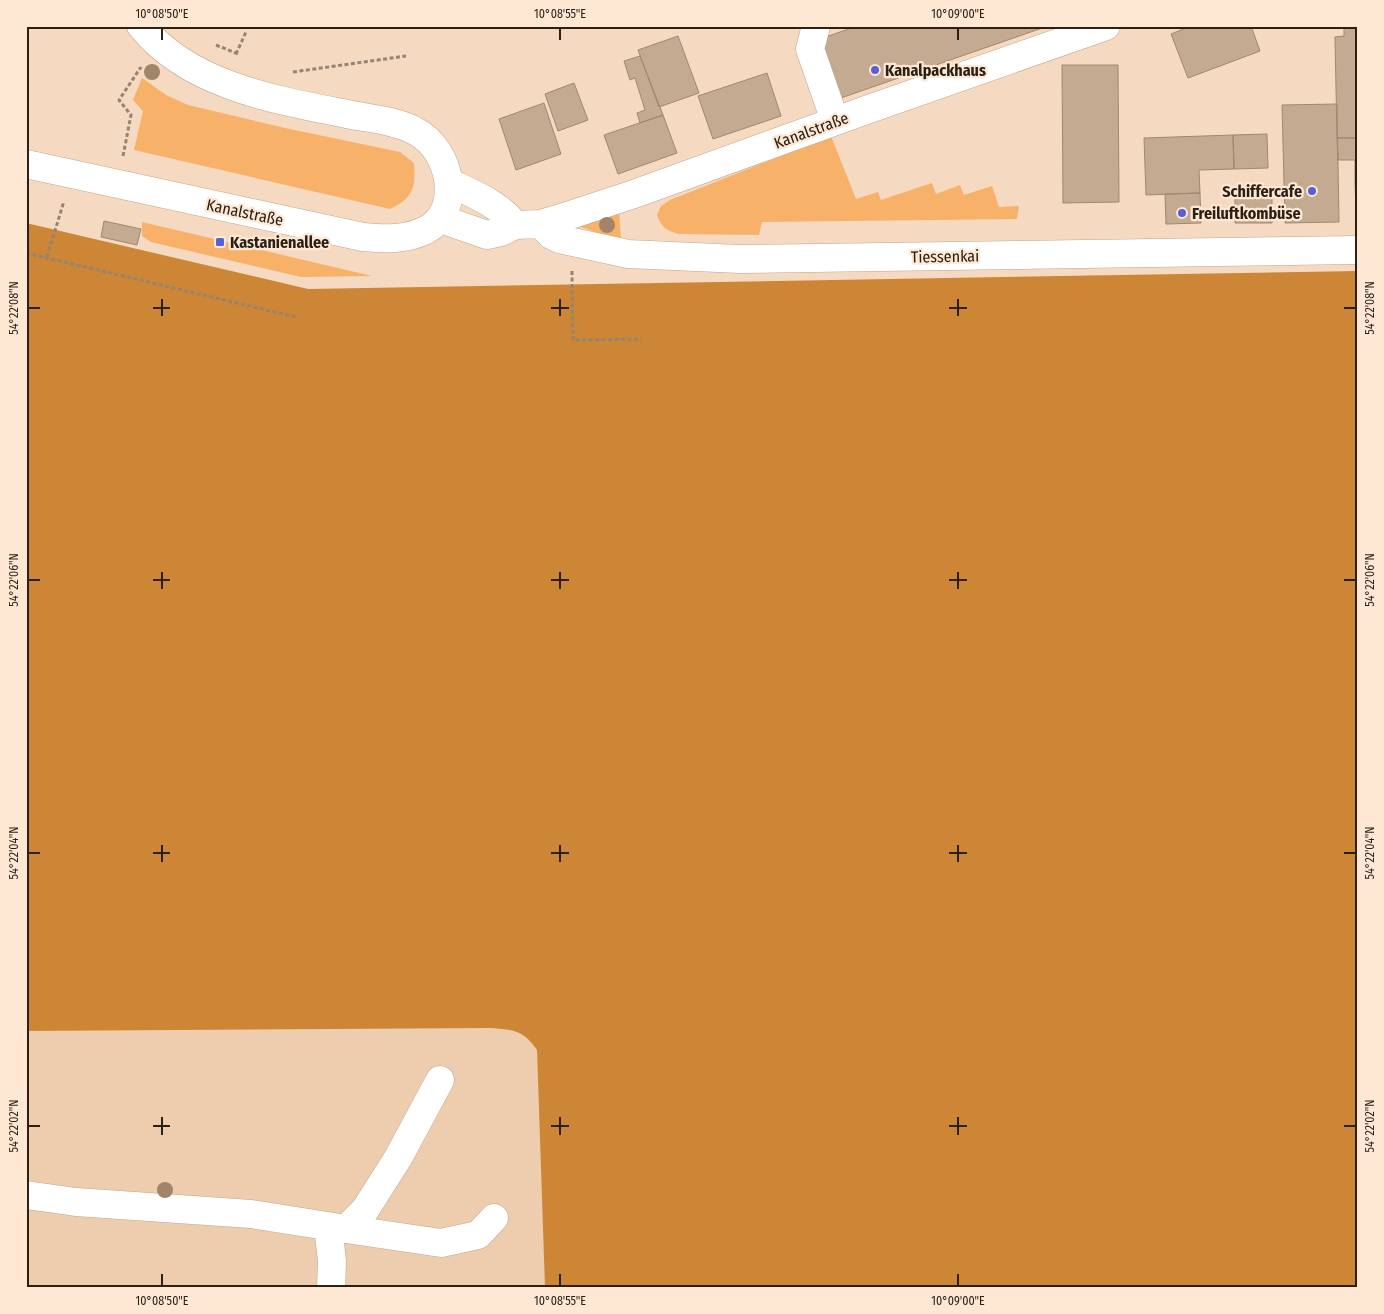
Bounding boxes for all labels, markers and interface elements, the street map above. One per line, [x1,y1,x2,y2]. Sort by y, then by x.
text: 10°08'50"E [136,7,189,21]
text: 10°08'55"E [534,7,586,21]
text: 10°09'00"E [931,7,985,21]
place label: Kanalpackhaus [885,61,986,80]
marker: Kanalpackhaus [869,64,881,76]
street label: Kanalstraße [771,108,851,153]
place label: Schiffercafe [1222,182,1302,201]
marker: Schiffercafe [1306,185,1318,197]
street label: Kanalstraße [205,195,285,230]
place label: Freiluftkombüse [1192,204,1301,223]
marker: Freiluftkombüse [1176,207,1188,219]
place label: Kastanienallee [230,233,329,252]
marker: Kastanienallee [214,236,226,248]
street label: Tiessenkai [911,246,979,267]
text: 54°22'08"N [7,281,21,335]
text: 54°22'08"N [1363,281,1377,335]
text: 54°22'06"N [7,553,21,607]
text: 54°22'06"N [1363,553,1377,607]
text: 54°22'04"N [7,826,21,880]
text: 54°22'04"N [1363,826,1377,880]
text: 54°22'02"N [7,1099,21,1153]
text: 54°22'02"N [1363,1099,1377,1153]
text: 10°08'50"E [136,1294,189,1308]
text: 10°08'55"E [534,1294,586,1308]
text: 10°09'00"E [931,1294,985,1308]

